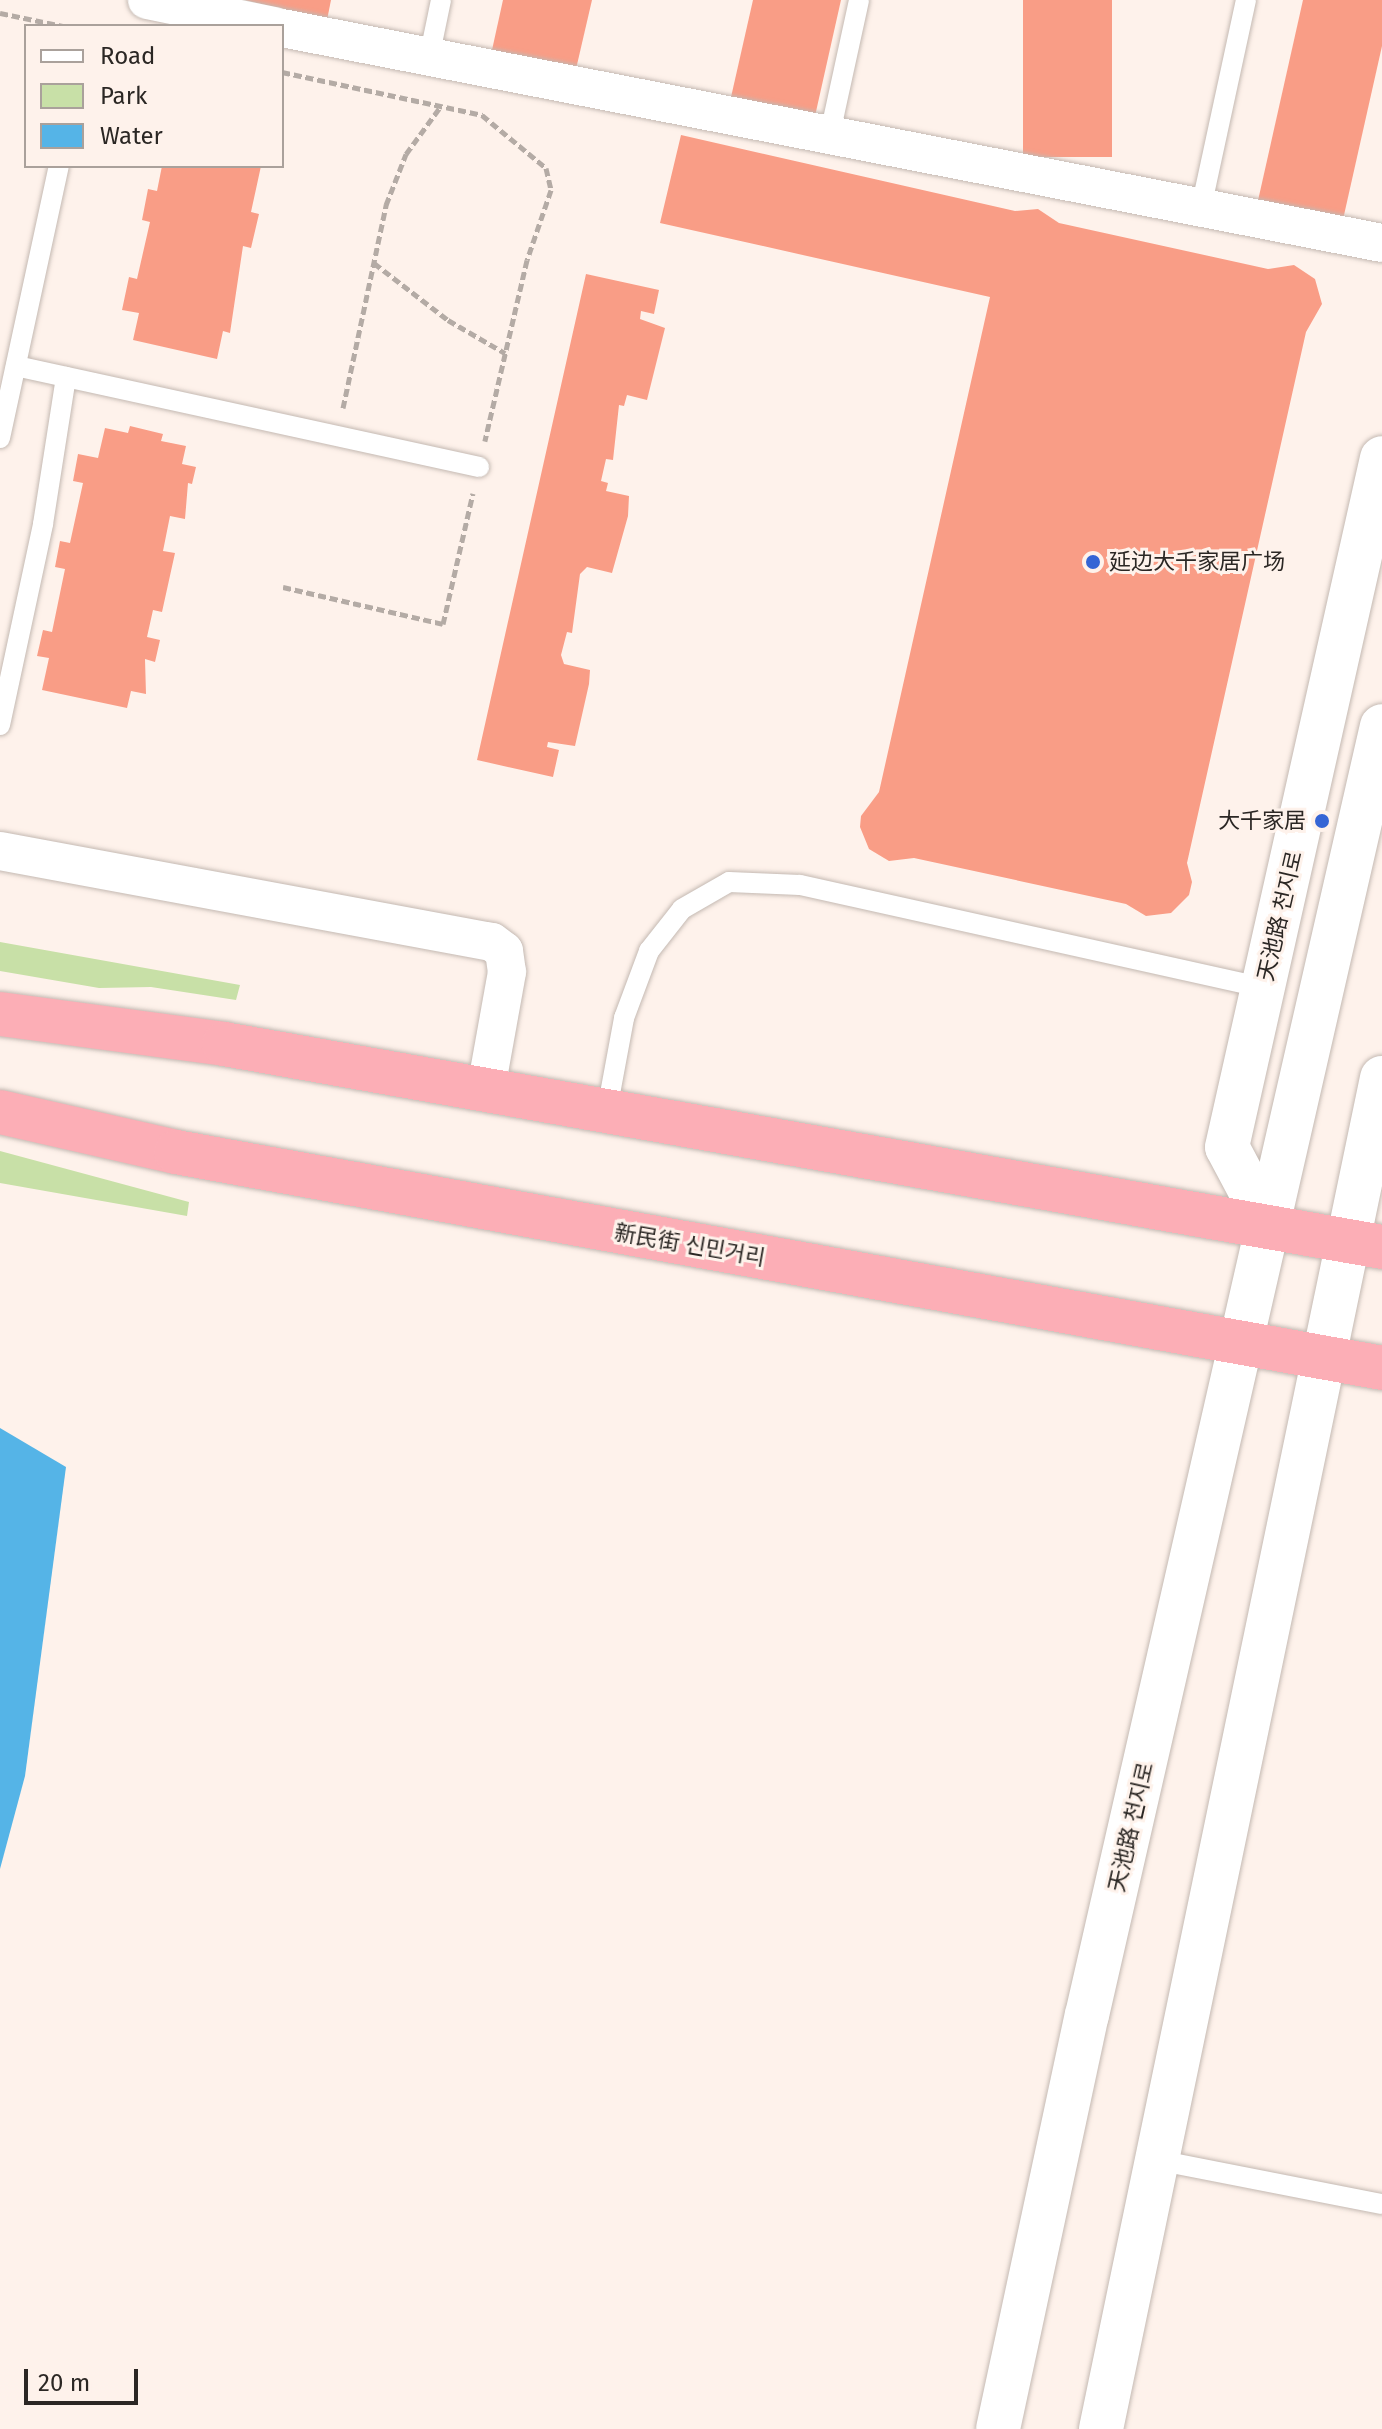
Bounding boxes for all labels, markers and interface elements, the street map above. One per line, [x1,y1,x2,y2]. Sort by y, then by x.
legend [24,24,284,168]
text: Road [100,42,155,70]
text: Park [100,82,147,110]
text: Water [100,122,163,150]
place label: 延边大千家居广场 [1109,549,1285,575]
marker: 延边大千家居广场 [1084,553,1102,571]
place label: 大千家居 [1218,808,1306,834]
marker: 大千家居 [1313,812,1331,830]
street label: 天池路 천지로 [1252,848,1308,984]
street label: 新民街 신민거리 [612,1219,768,1271]
street label: 天池路 천지로 [1103,1759,1159,1895]
scale bar [28,2353,142,2403]
text: 20 m [38,2369,90,2397]

